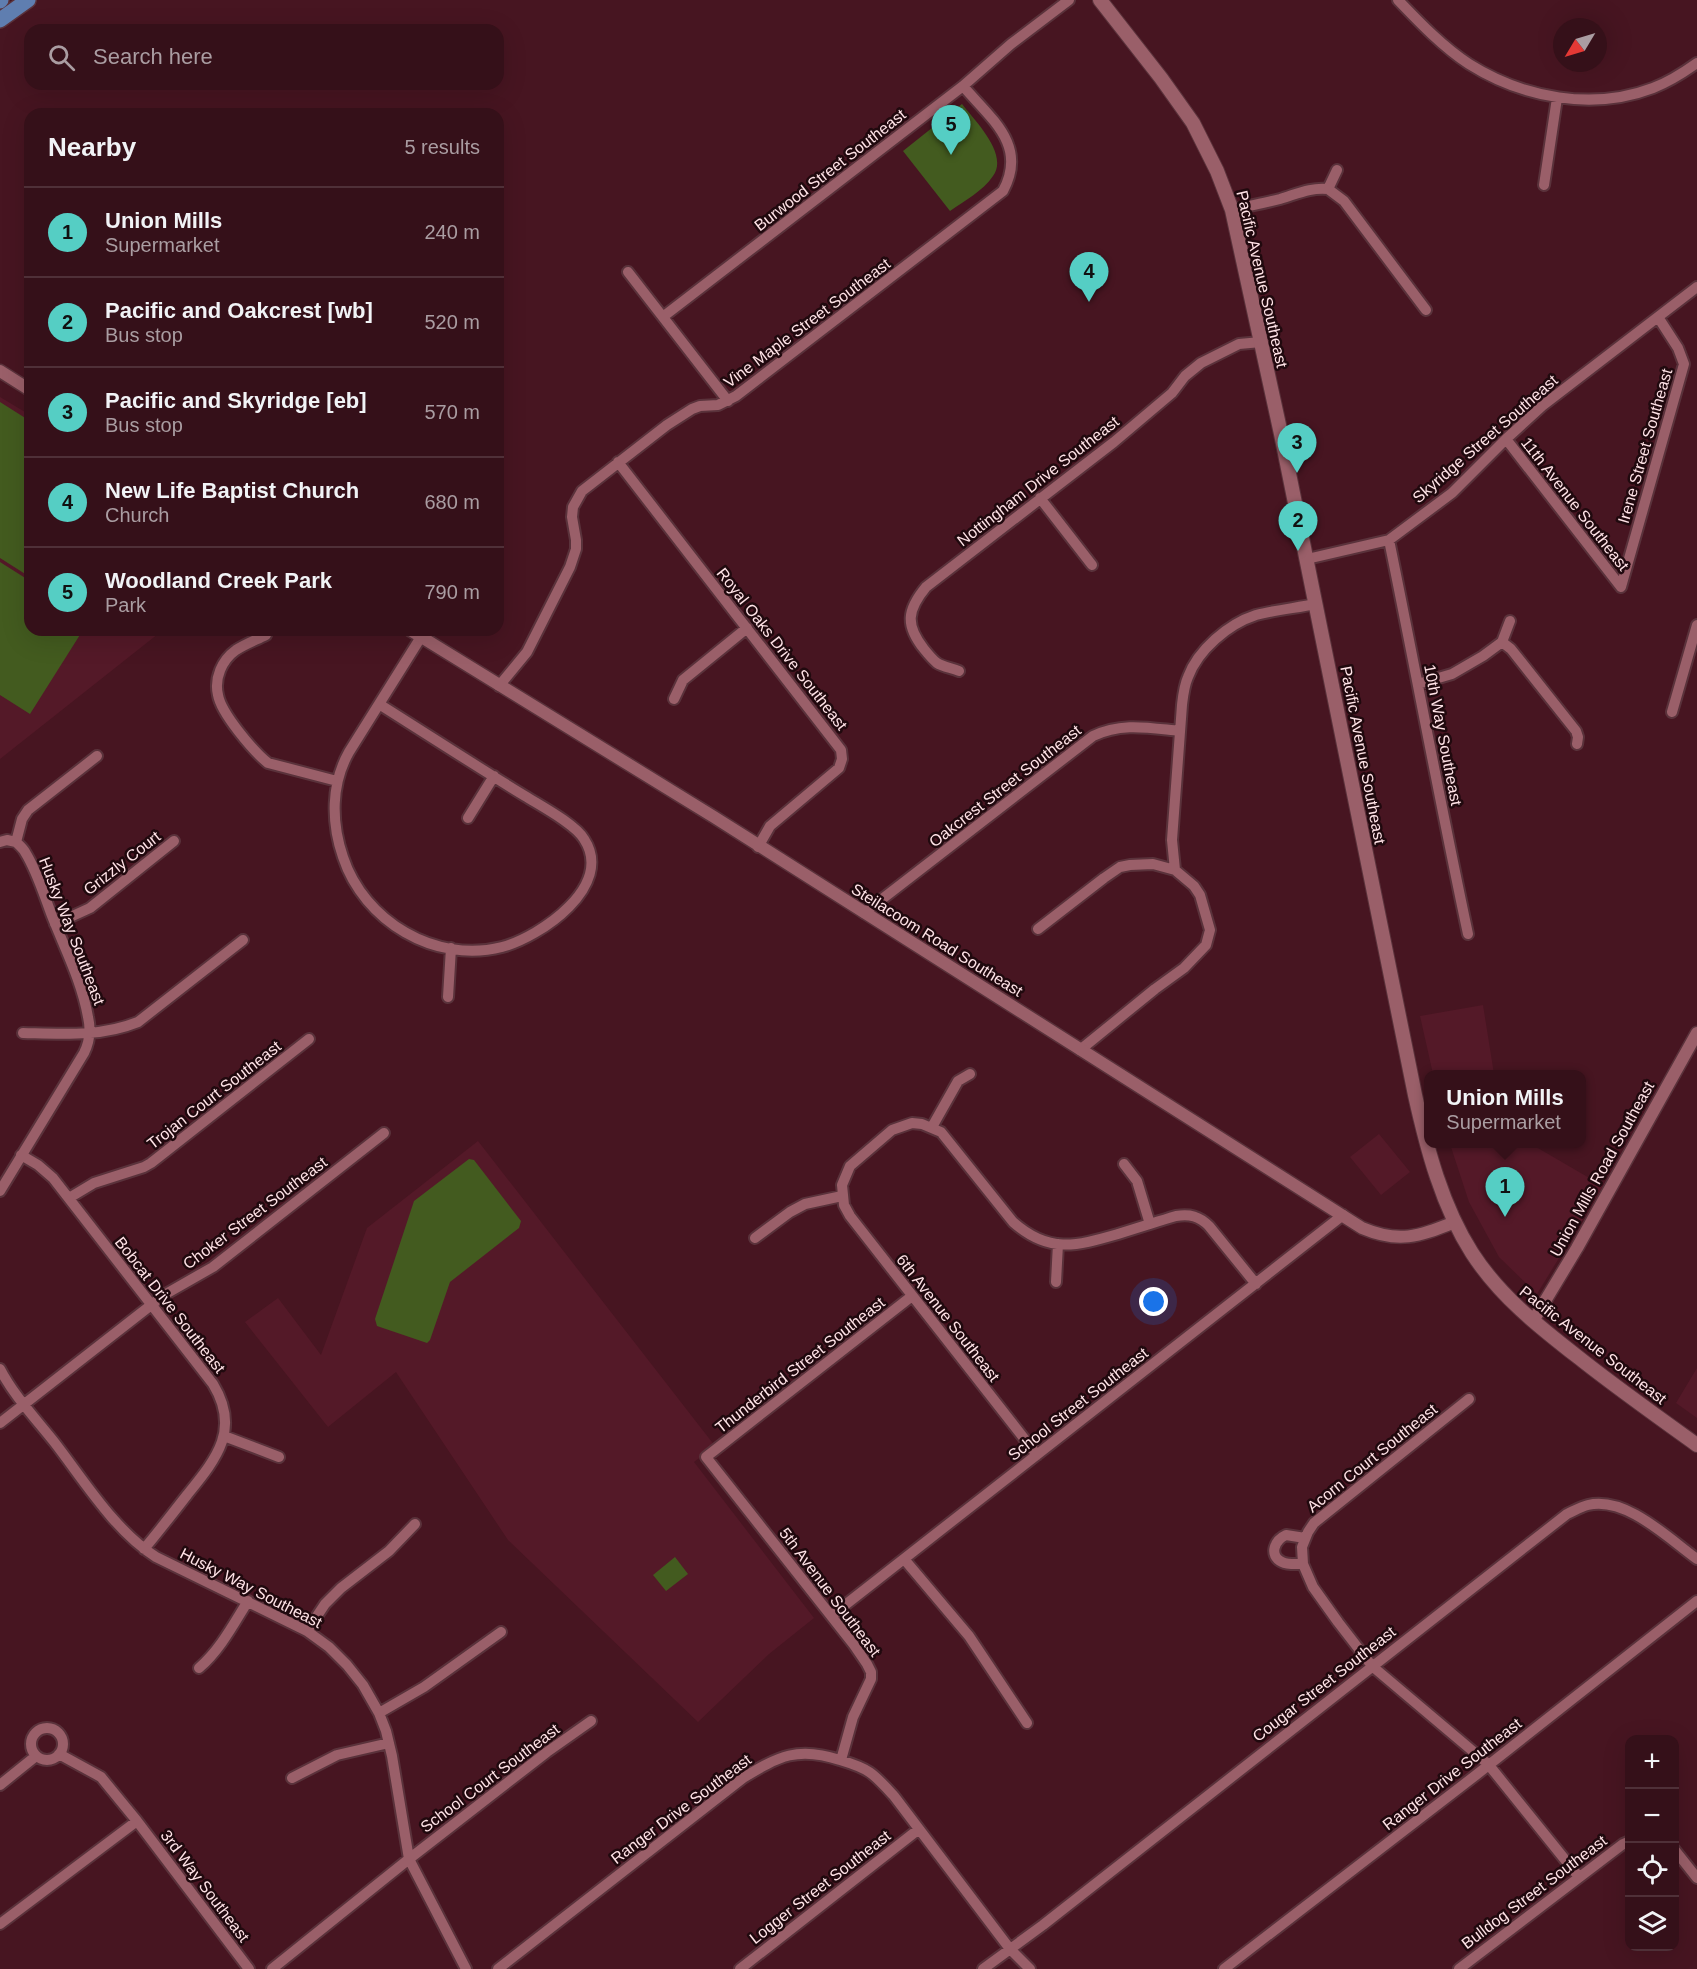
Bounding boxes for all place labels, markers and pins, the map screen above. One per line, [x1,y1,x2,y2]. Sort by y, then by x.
pin: 5 [932,106,970,155]
pin: 4 [1070,252,1108,302]
pin: 3 [1278,424,1316,473]
pin: 2 [1278,502,1318,551]
pin: 1 [1486,1168,1524,1217]

